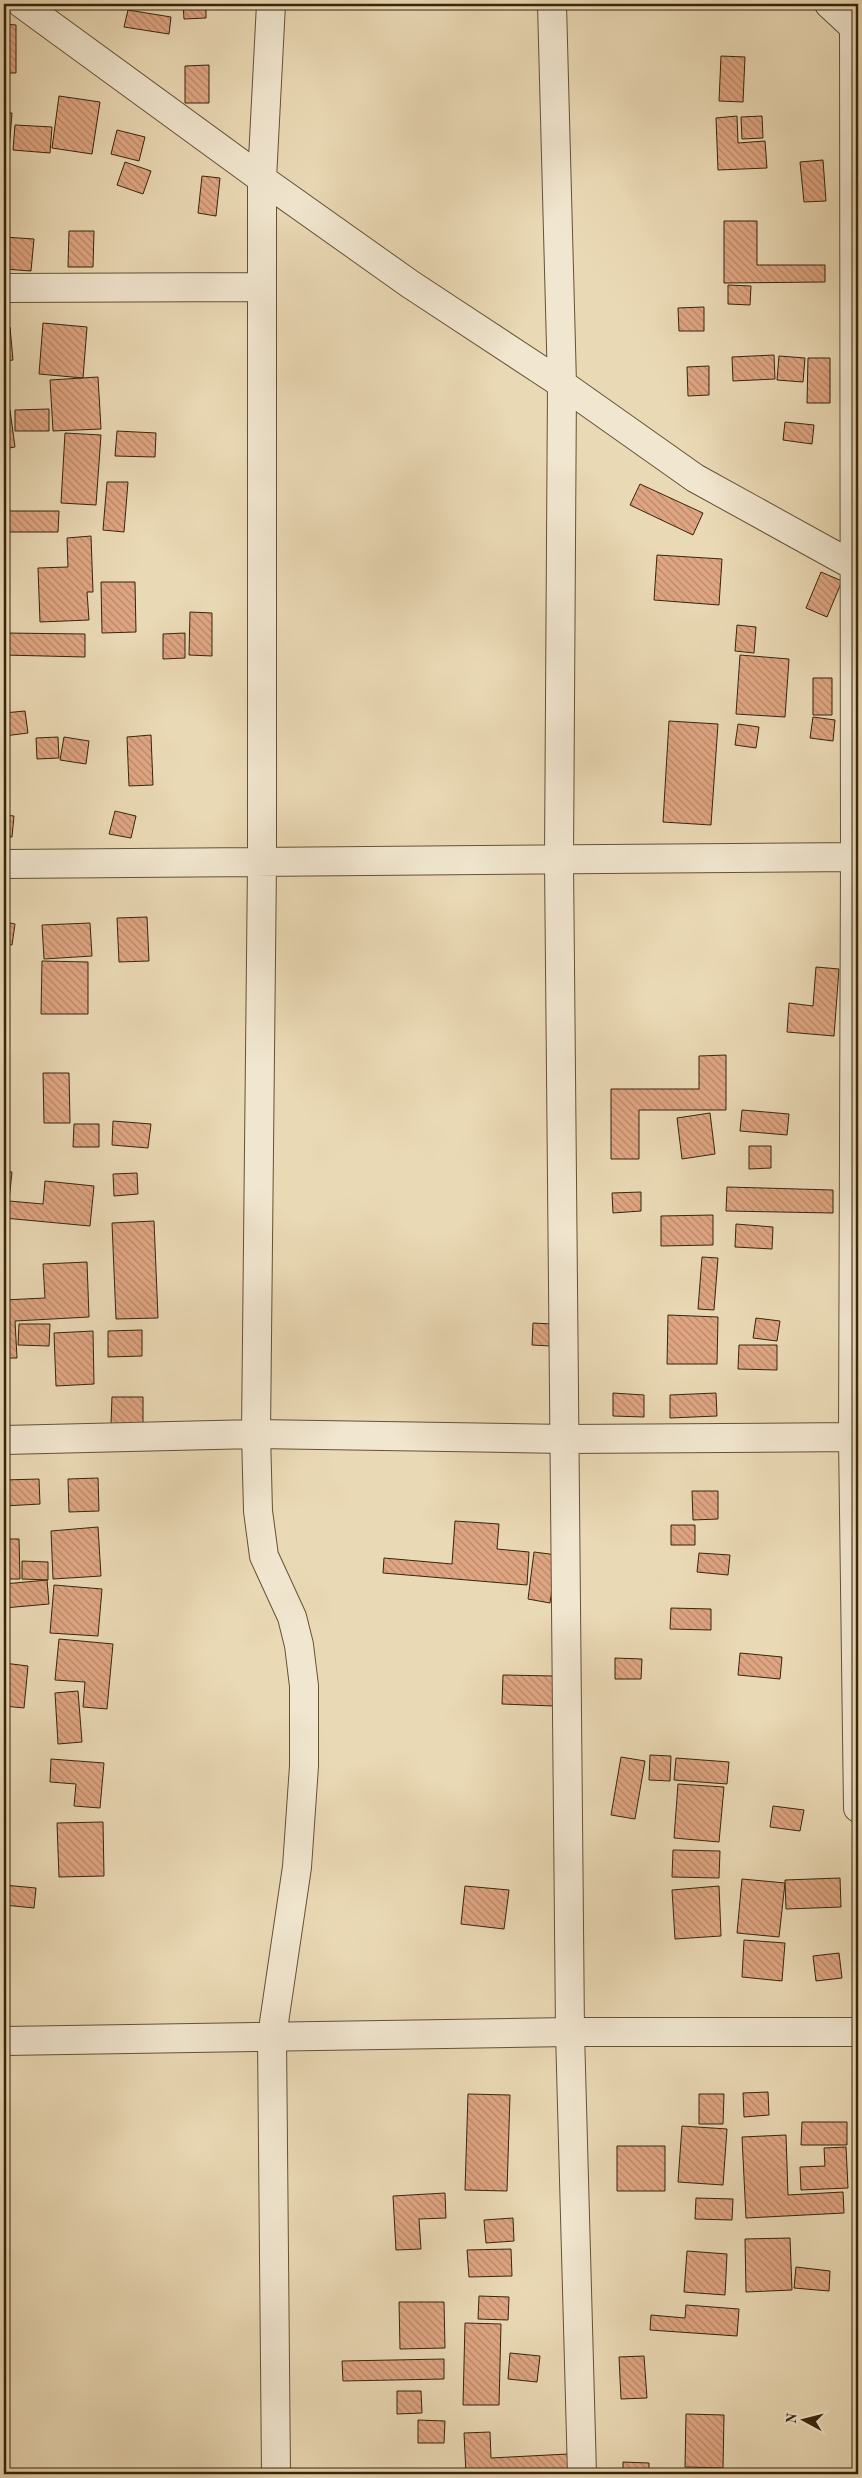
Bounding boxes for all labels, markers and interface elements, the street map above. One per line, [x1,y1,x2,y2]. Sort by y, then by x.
north arrow [780,2396,830,2446]
text: N [784,2412,800,2425]

